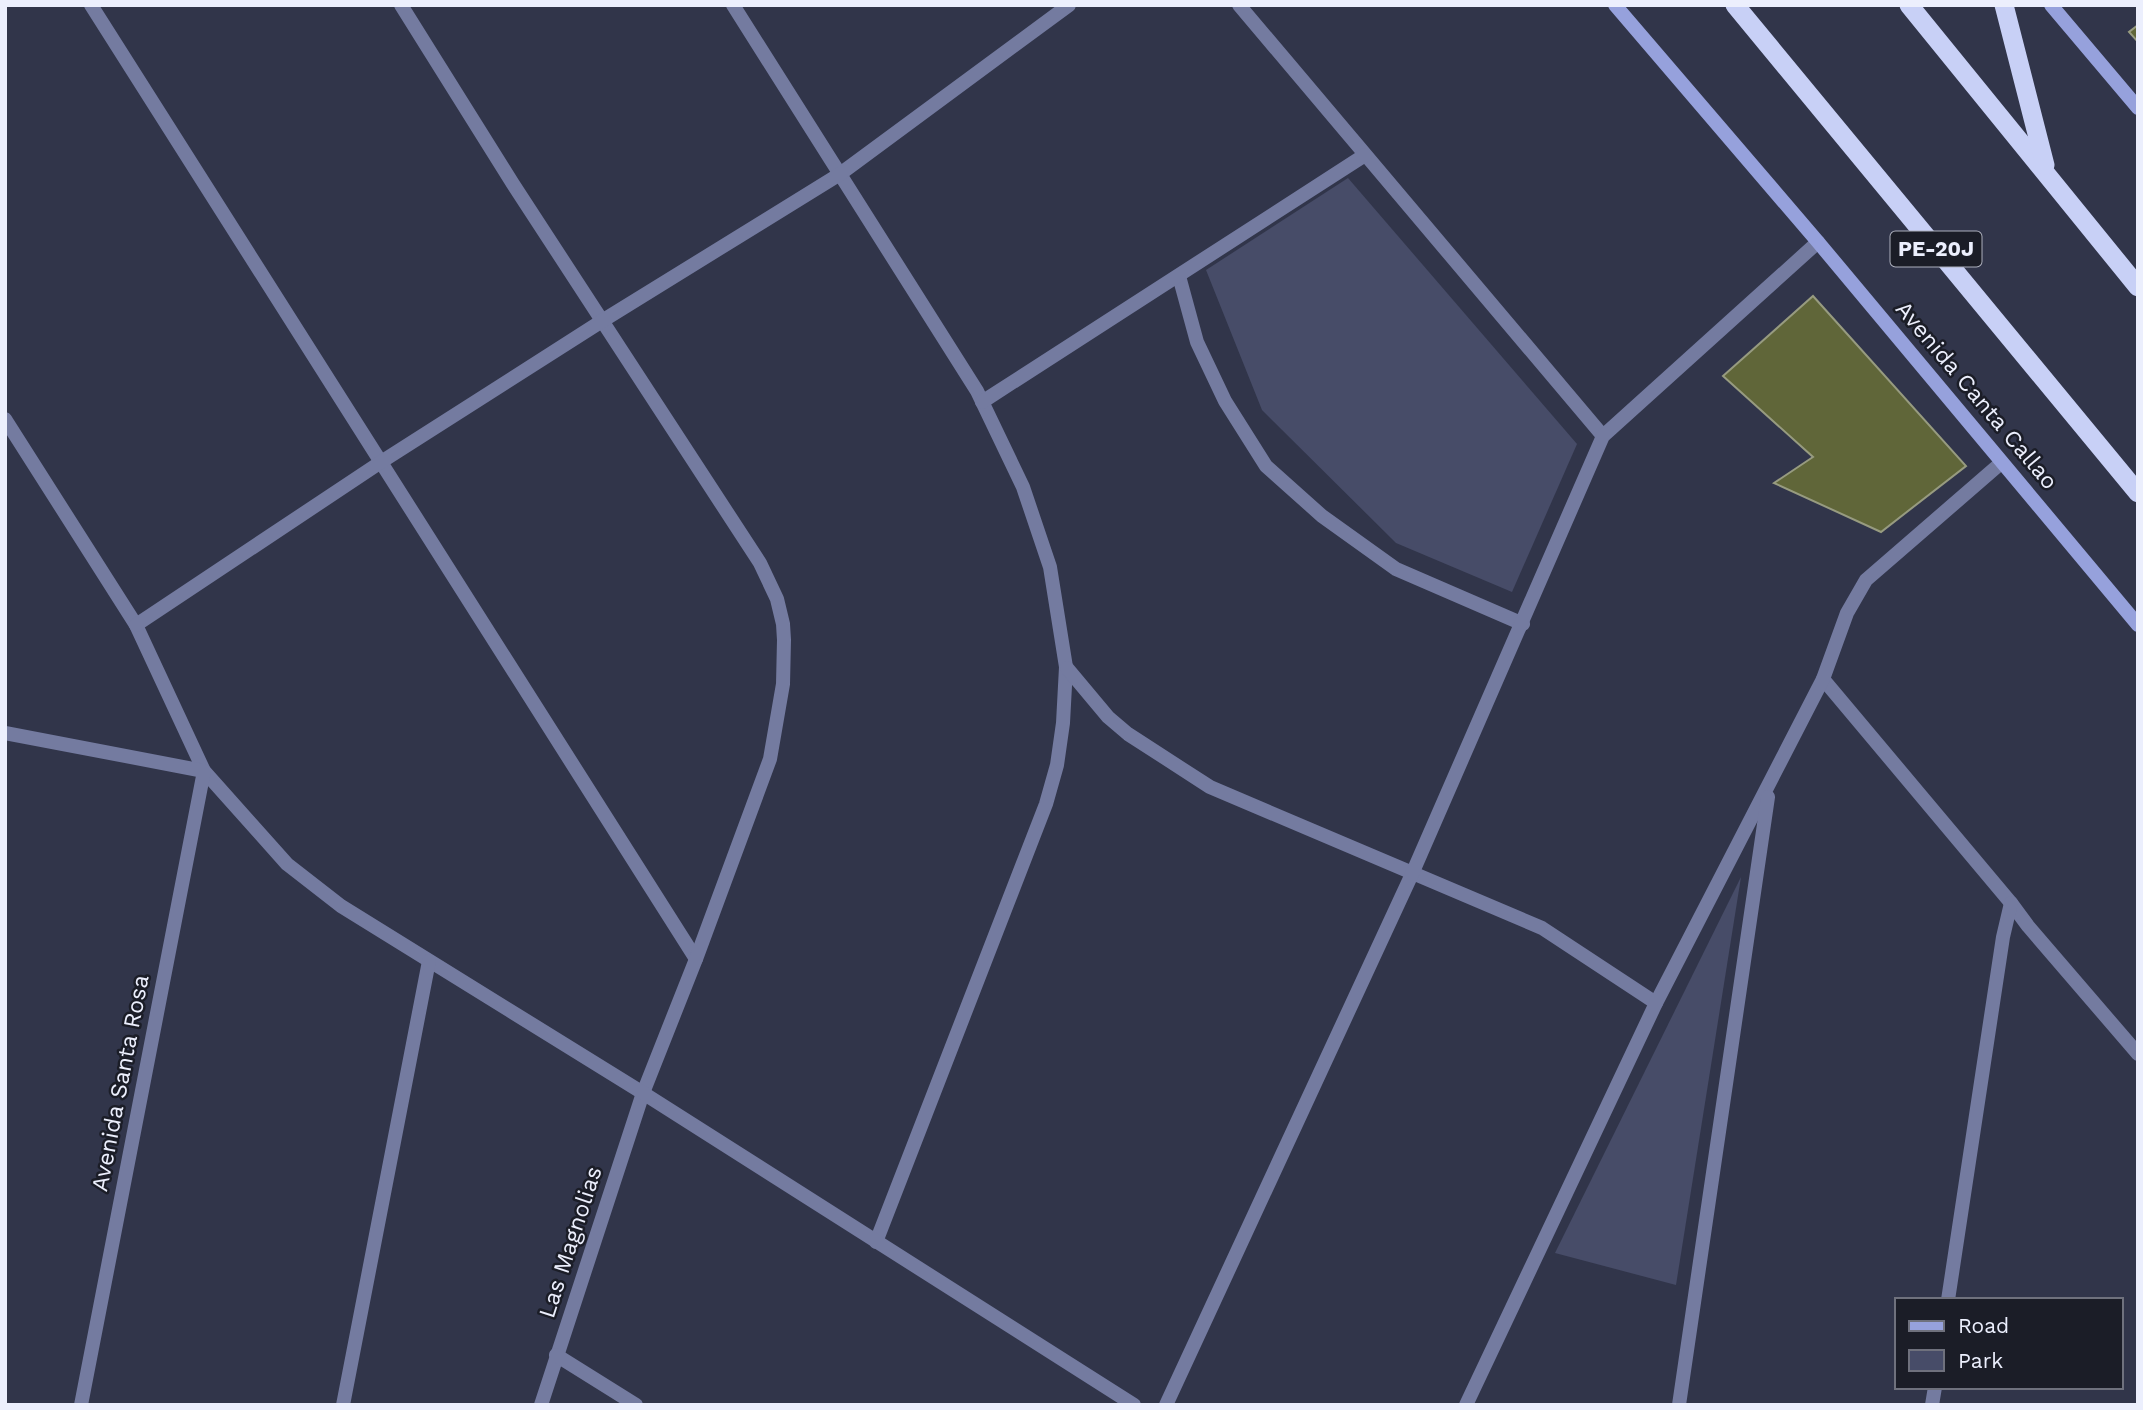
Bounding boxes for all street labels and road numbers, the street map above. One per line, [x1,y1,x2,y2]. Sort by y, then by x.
road number: PE-20J [1890,232,1982,266]
street label: Avenida Canta Callao [1890,296,2063,495]
street label: Avenida Santa Rosa [86,972,155,1194]
street label: Las Magnolias [533,1163,608,1321]

